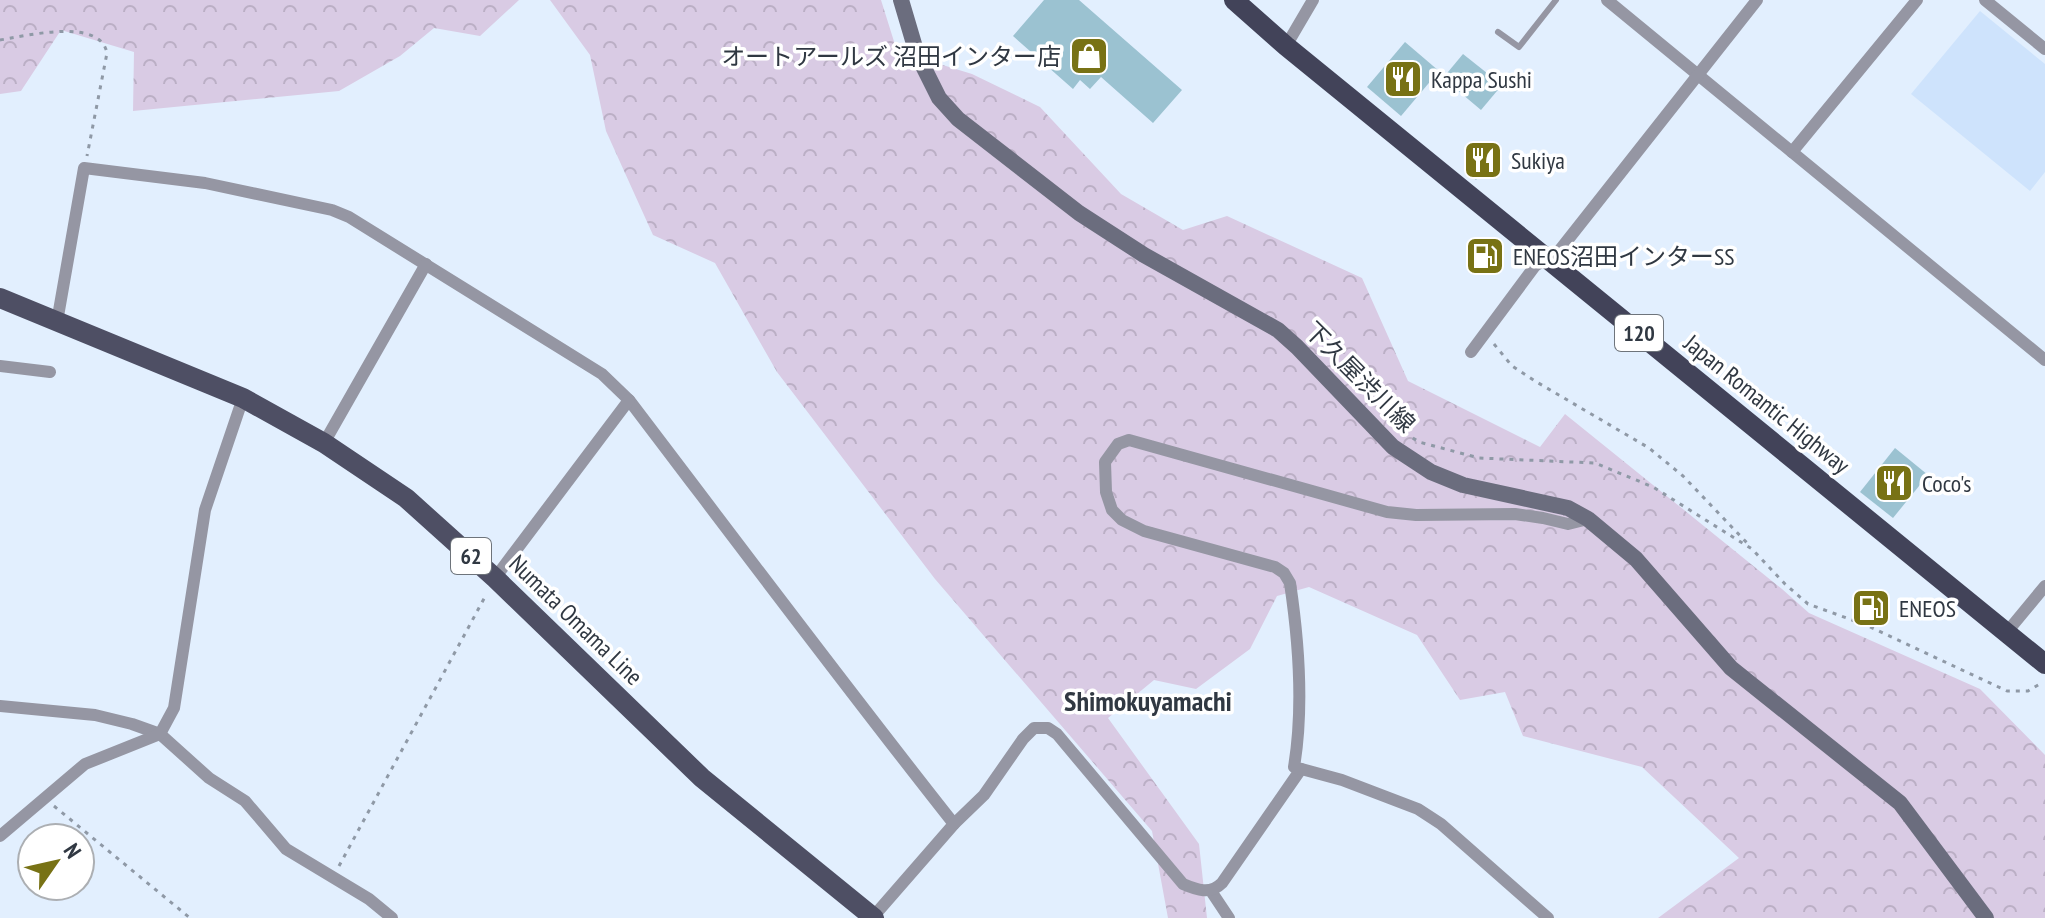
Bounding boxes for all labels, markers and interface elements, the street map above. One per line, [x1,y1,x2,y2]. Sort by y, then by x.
shop icon: オートアールズ 沼田インター店 [1068,35,1110,77]
place label: オートアールズ 沼田インター店 [721,41,1061,72]
restaurant icon: Kappa Sushi [1382,58,1424,100]
place label: Kappa Sushi [1431,64,1532,95]
restaurant icon: Sukiya [1462,139,1504,181]
place label: Sukiya [1511,145,1565,176]
fuel station icon: ENEOS沼田インターSS [1464,235,1506,277]
place label: ENEOS沼田インターSS [1513,241,1735,272]
street label: 下久屋渋川線 [1298,315,1422,439]
road number: 120 [1615,315,1663,351]
street label: Japan Romantic Highway [1677,327,1856,480]
restaurant icon: Coco's [1873,462,1915,504]
place label: Coco's [1922,468,1971,499]
road number: 62 [451,538,491,574]
street label: Numata Omama Line [503,548,649,692]
fuel station icon: ENEOS [1850,587,1892,629]
place label: ENEOS [1899,593,1956,624]
district label: Shimokuyamachi [1064,682,1232,719]
north arrow [16,822,96,902]
text: N [58,838,88,864]

